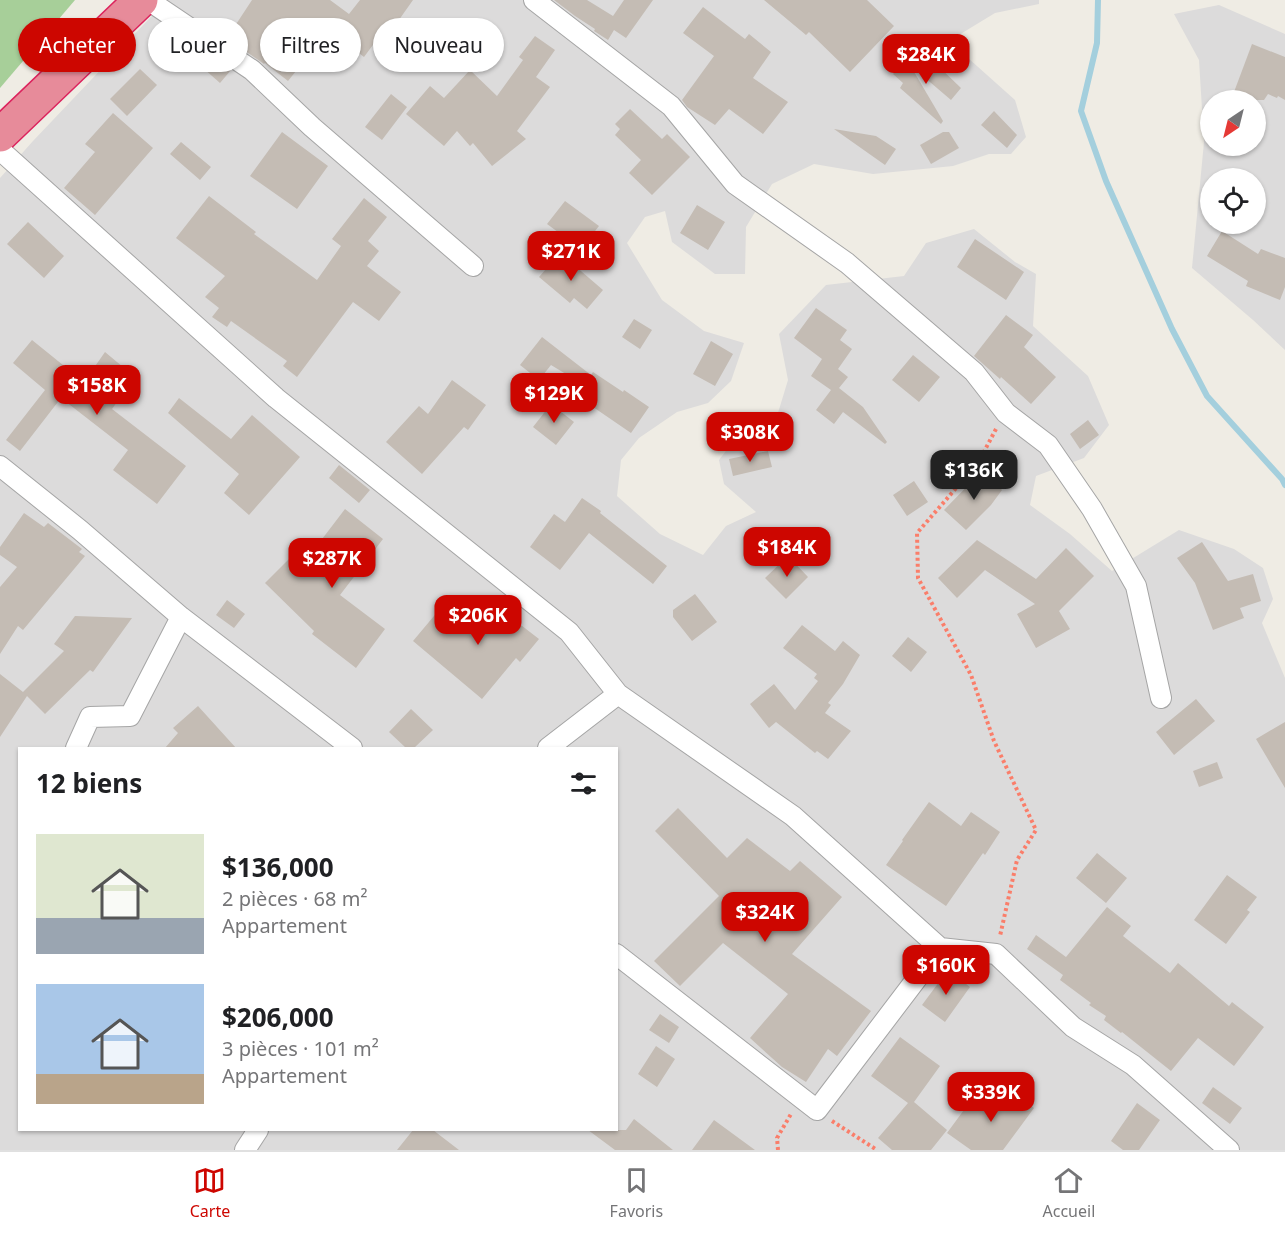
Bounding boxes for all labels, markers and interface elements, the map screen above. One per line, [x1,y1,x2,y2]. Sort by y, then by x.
chip: Acheter [18,18,136,72]
chip: Louer [148,18,248,72]
chip: Filtres [260,18,361,72]
chip: Nouveau [373,18,504,72]
pin: $284K [884,34,968,85]
text: $284K [896,40,956,67]
north arrow [1200,90,1266,156]
map controls [1200,90,1266,234]
button: locate [1200,168,1266,234]
pin: $271K [529,231,613,282]
text: $271K [541,237,601,264]
pin: $158K [55,365,139,416]
text: $158K [67,371,127,398]
pin: $129K [512,373,596,424]
text: $129K [524,379,584,406]
pin: $308K [708,412,792,463]
text: $308K [720,418,780,445]
pin: $136K [932,450,1016,501]
text: $136K [944,456,1004,483]
pin: $184K [745,527,829,578]
text: $184K [757,533,817,560]
pin: $287K [290,538,374,589]
text: $287K [302,544,362,571]
pin: $206K [436,595,520,646]
text: $206K [448,601,508,628]
text: 12 biens [36,765,142,801]
icon: filters [567,767,600,800]
text: $136,000 [222,849,334,885]
icon: home [84,858,156,930]
text: 2 pièces · 68 m² [222,885,367,912]
pin: $324K [723,892,807,943]
text: $324K [735,898,795,925]
text: Appartement [222,912,347,939]
pin: $160K [904,945,988,996]
text: $160K [916,951,976,978]
text: $206,000 [222,999,334,1035]
icon: home [84,1008,156,1080]
text: 3 pièces · 101 m² [222,1035,379,1062]
text: Appartement [222,1062,347,1089]
pin: $339K [949,1072,1033,1123]
text: $339K [961,1078,1021,1105]
tab: Carte [190,1164,230,1222]
tab: Favoris [610,1164,663,1222]
tab: Accueil [1043,1164,1095,1222]

